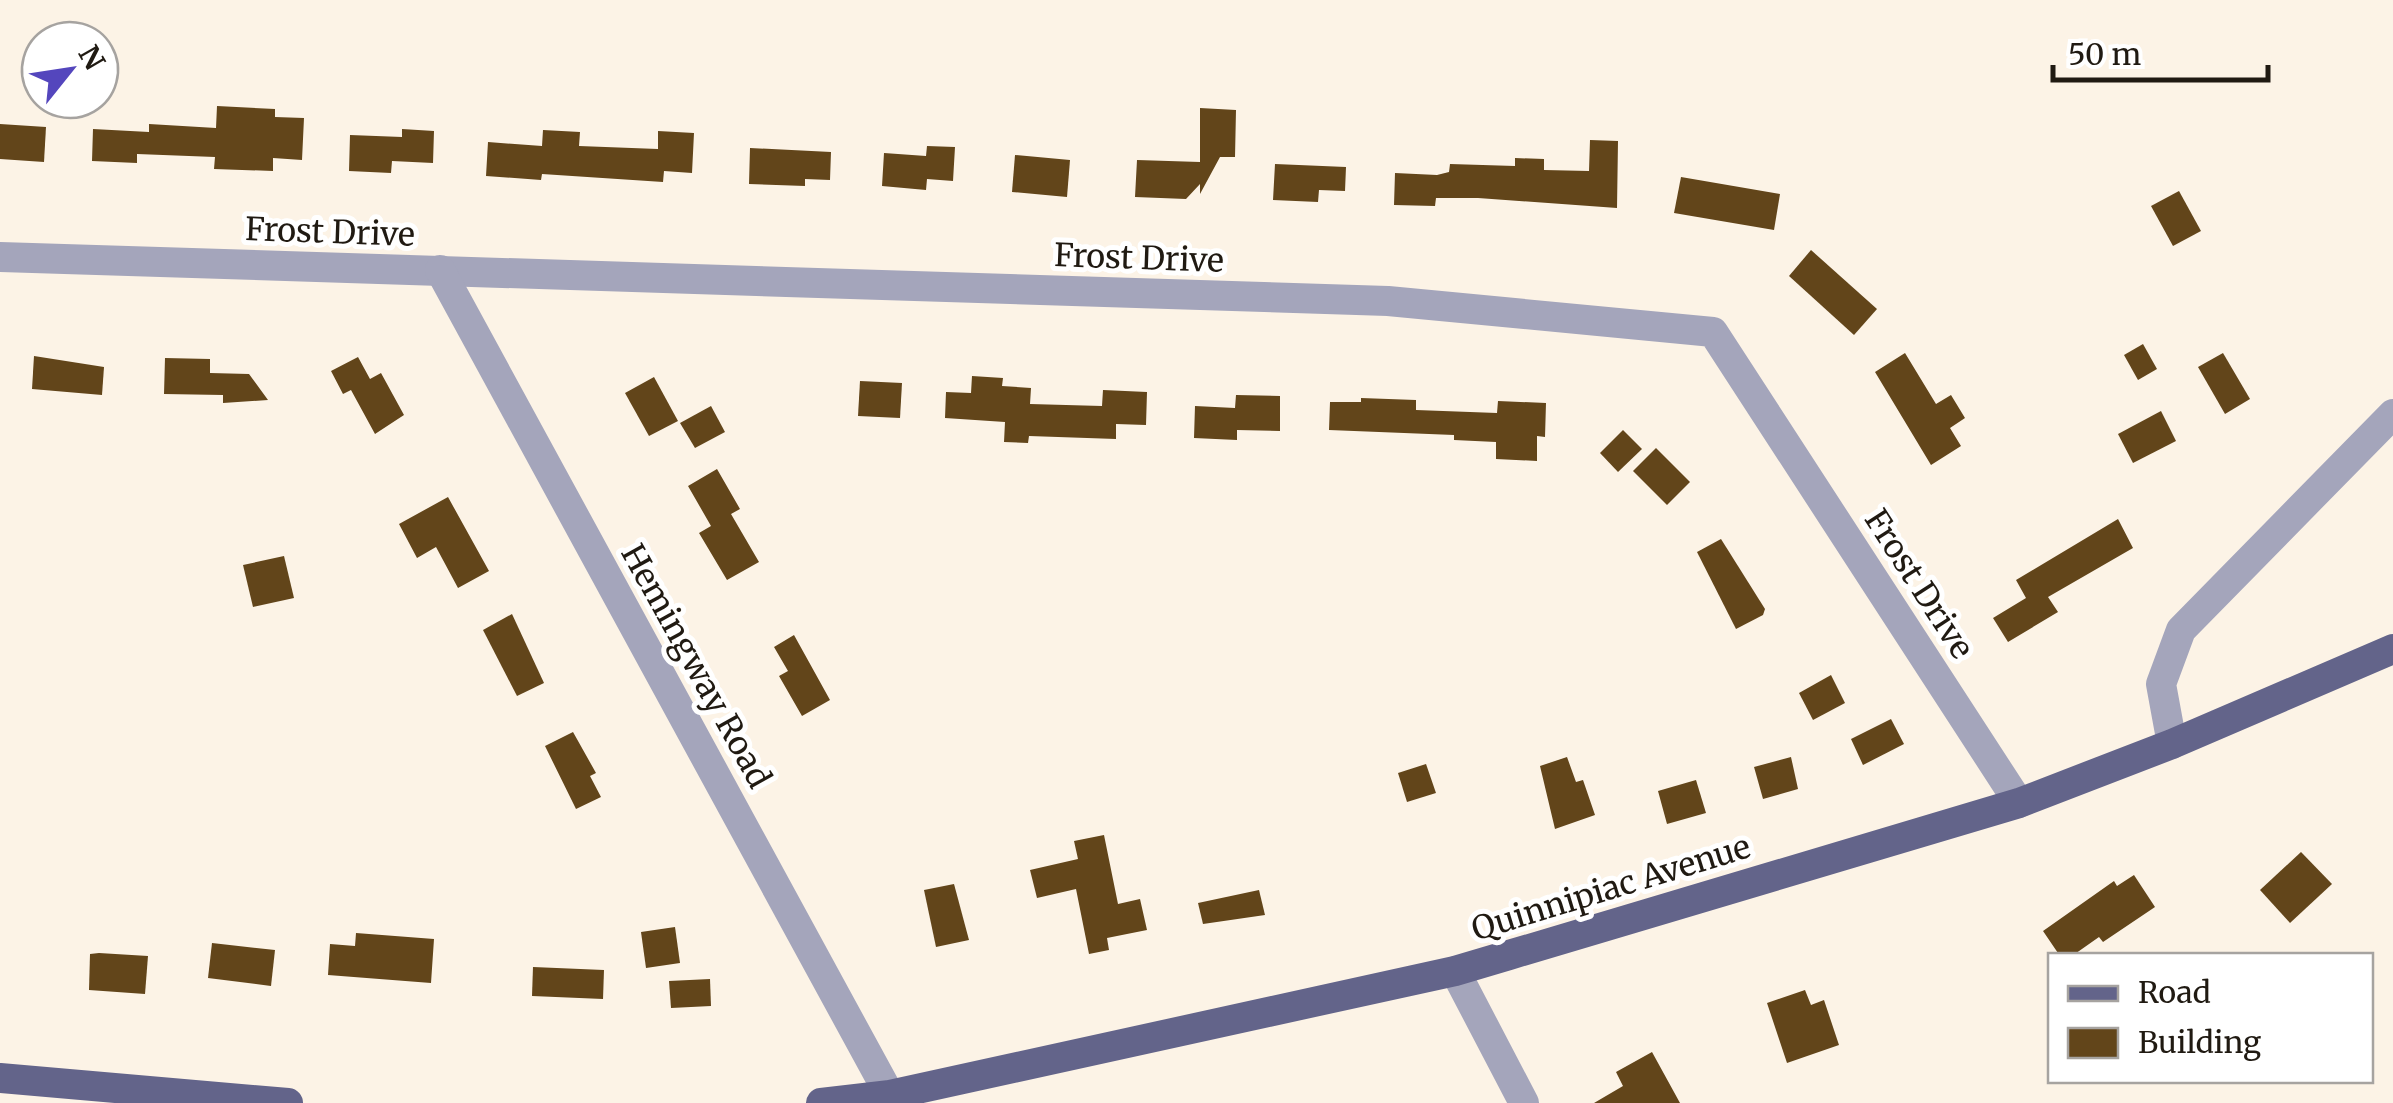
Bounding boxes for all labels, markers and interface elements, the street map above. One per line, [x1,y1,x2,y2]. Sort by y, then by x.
north arrow [20,20,120,120]
scale bar [2053,20,2268,82]
text: 50 m [2068,35,2141,73]
text: N [71,39,113,76]
street label: Frost Drive [245,209,415,255]
street label: Frost Drive [1054,235,1224,281]
street label: Frost Drive [1856,502,1982,666]
street label: Hemingway Road [612,537,780,795]
street label: Quinnipiac Avenue [1467,827,1755,949]
legend [2048,953,2373,1083]
text: Road [2138,973,2211,1011]
text: Building [2138,1023,2261,1061]

